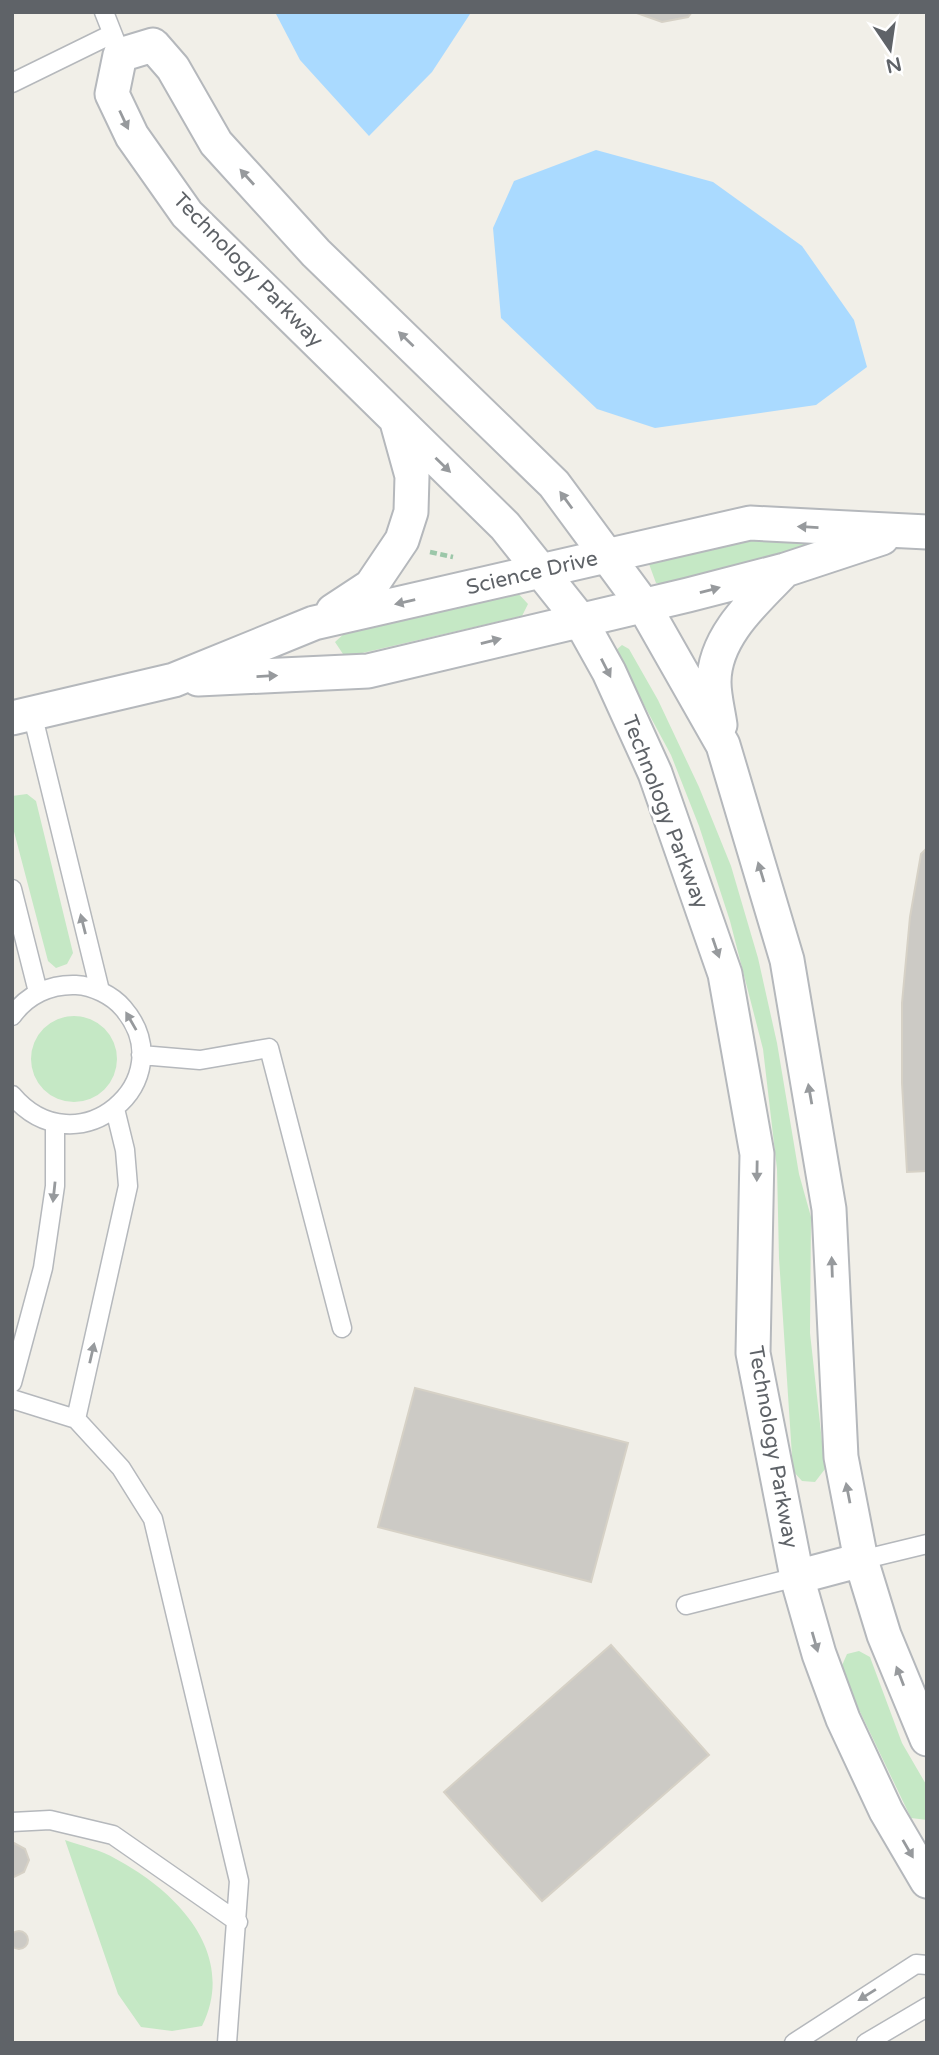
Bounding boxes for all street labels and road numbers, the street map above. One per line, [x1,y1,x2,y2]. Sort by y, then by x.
street label: Technology Parkway [168,188,328,352]
street label: Science Drive [464,546,600,600]
street label: Technology Parkway [617,712,713,912]
street label: Technology Parkway [743,1344,803,1550]

